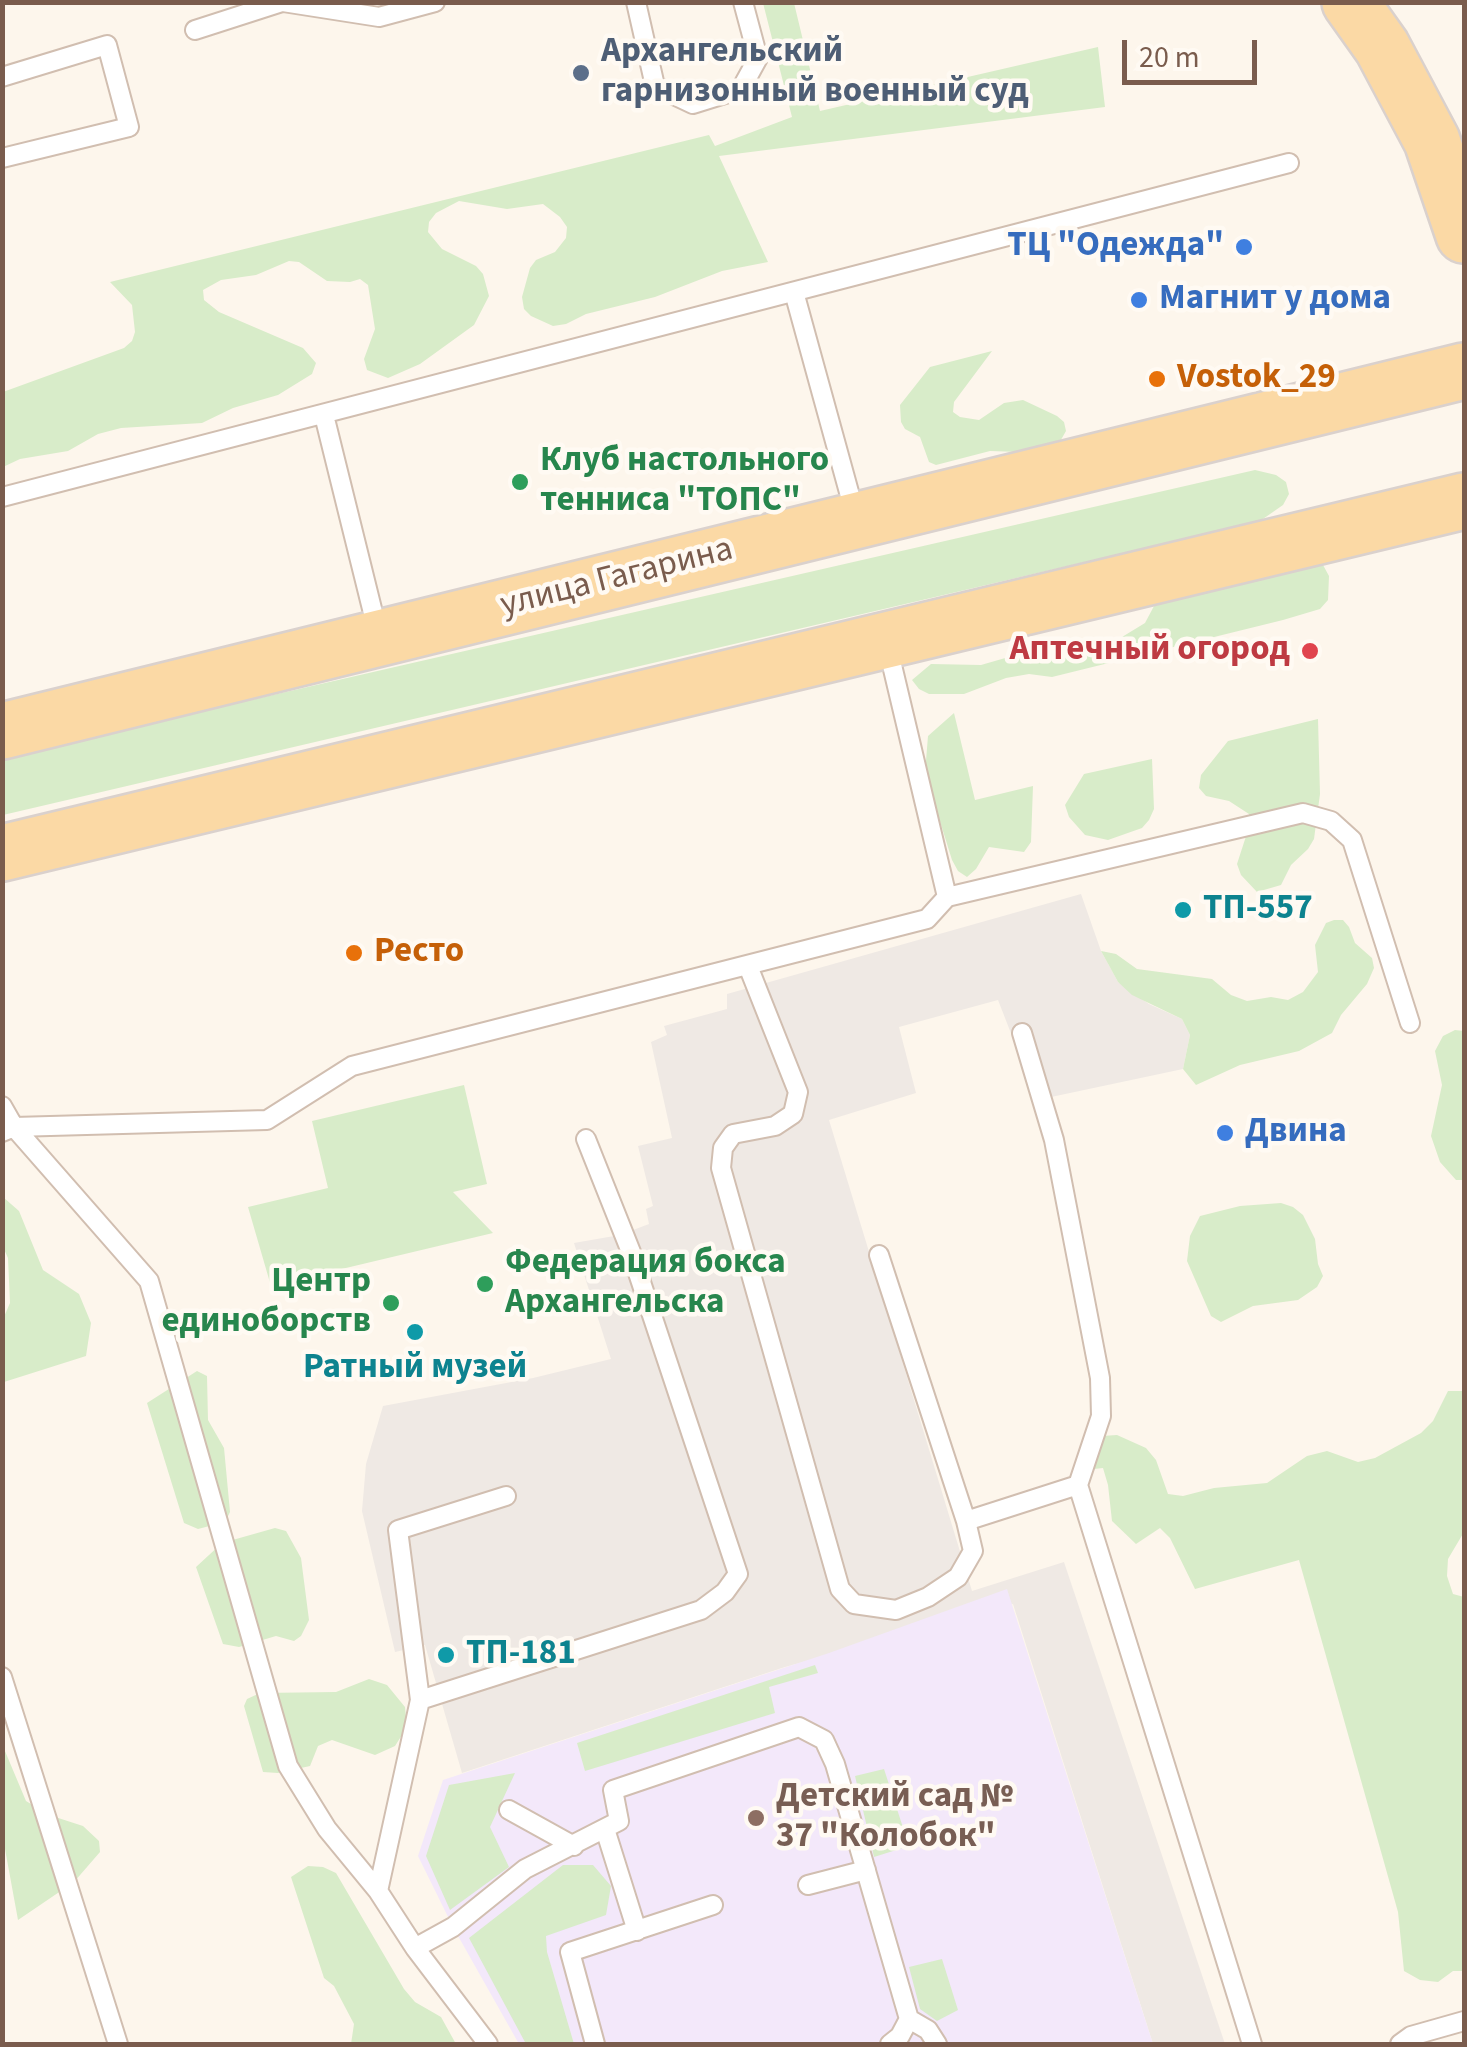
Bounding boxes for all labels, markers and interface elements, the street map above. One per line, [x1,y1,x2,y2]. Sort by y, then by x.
scale bar [1127,20,1262,82]
place label: Архангельский гарнизонный военный суд [601,32,1029,114]
text: 20 m [1139,36,1200,79]
marker: Архангельский гарнизонный военный суд [570,62,592,84]
place label: ТЦ "Одежда" [1007,226,1224,268]
marker: ТЦ "Одежда" [1233,236,1255,258]
place label: Магнит у дома [1159,279,1391,321]
marker: Магнит у дома [1128,289,1150,311]
place label: Vostok_29 [1177,358,1336,400]
marker: Vostok_29 [1146,368,1168,390]
place label: Клуб настольного тенниса "ТОПС" [540,441,829,523]
marker: Клуб настольного тенниса "ТОПС" [509,471,531,493]
street label: улица Гагарина [496,530,738,628]
place label: Аптечный огород [1010,630,1290,672]
marker: Аптечный огород [1299,640,1321,662]
place label: ТП-557 [1203,889,1313,931]
marker: ТП-557 [1172,899,1194,921]
place label: Ресто [374,932,464,974]
marker: Ресто [343,942,365,964]
place label: Двина [1245,1112,1347,1154]
marker: Двина [1214,1122,1236,1144]
place label: Федерация бокса Архангельска [505,1243,786,1325]
place label: Центр единоборств [161,1262,371,1344]
marker: Федерация бокса Архангельска [474,1273,496,1295]
marker: Центр единоборств [380,1292,402,1314]
marker: Ратный музей [404,1321,426,1343]
place label: Ратный музей [303,1348,527,1390]
place label: ТП-181 [466,1634,576,1676]
marker: ТП-181 [435,1644,457,1666]
place label: Детский сад № 37 "Колобок" [776,1777,1013,1859]
marker: Детский сад № 37 "Колобок" [745,1807,767,1829]

